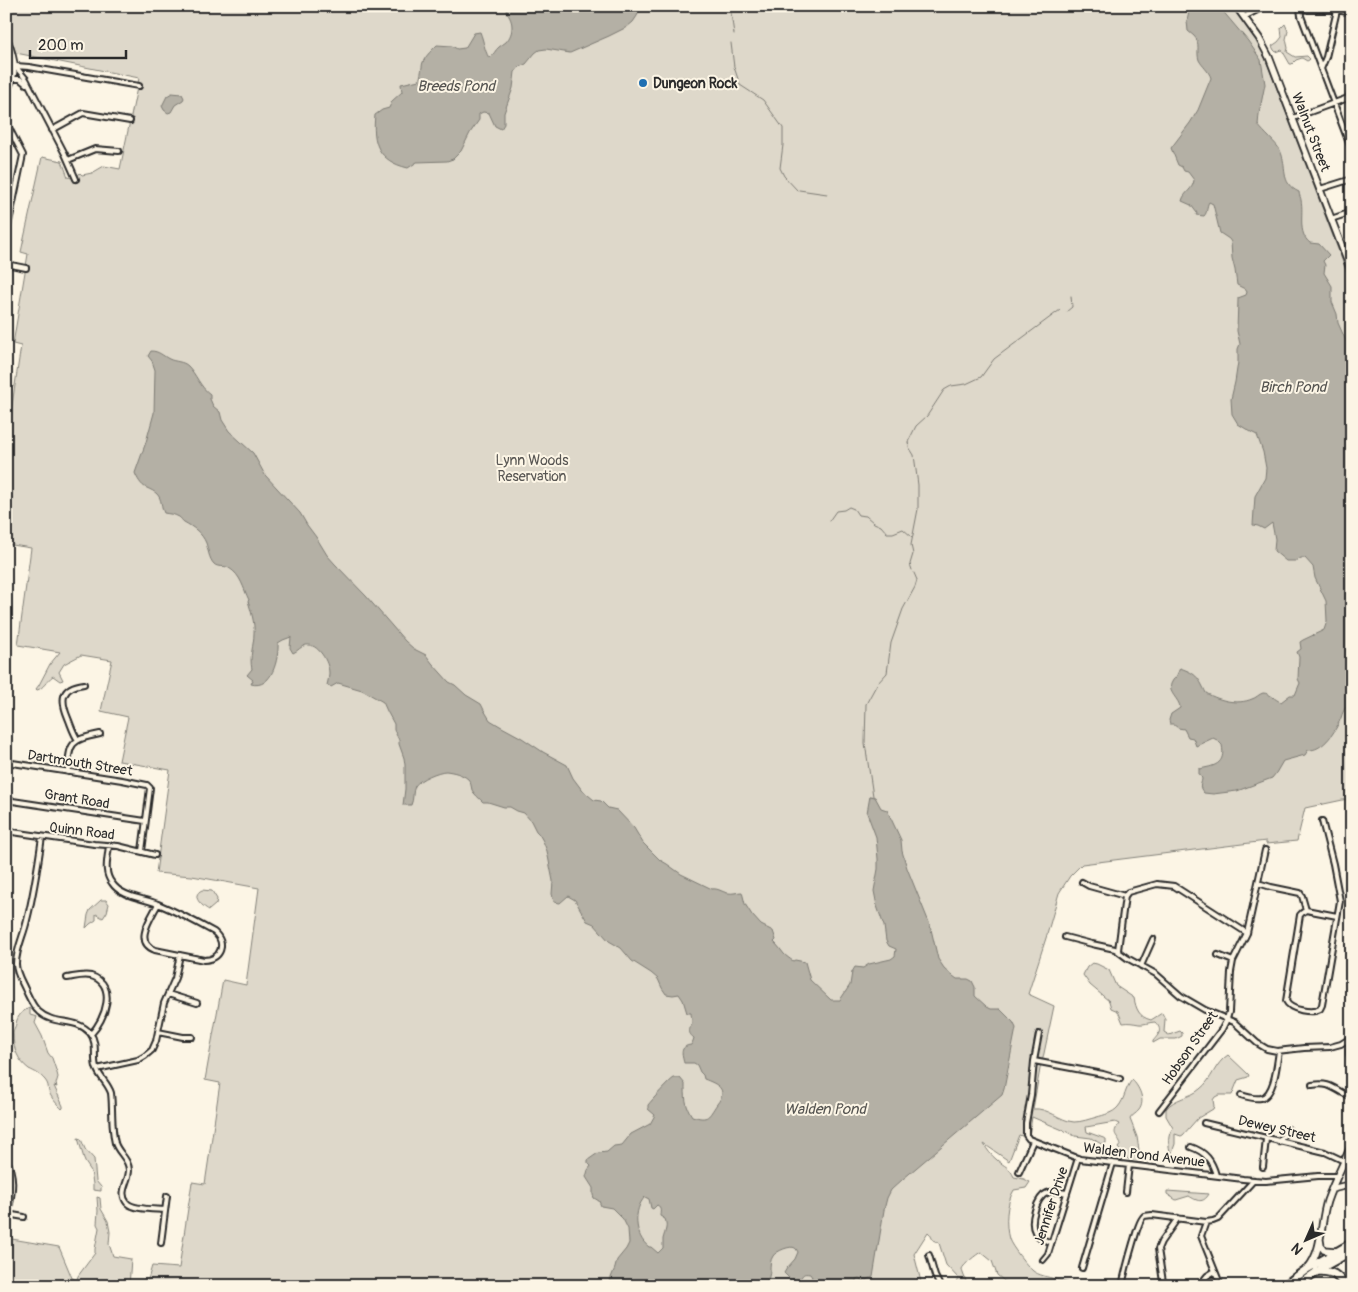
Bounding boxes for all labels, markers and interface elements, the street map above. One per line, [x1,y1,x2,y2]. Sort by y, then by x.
scale bar [30,28,126,60]
text: 200 m [38,36,83,55]
place label: Dungeon Rock [653,75,737,92]
water label: Breeds Pond [417,77,496,96]
marker: Dungeon Rock [637,77,649,89]
street label: Walnut Street [1288,90,1334,174]
water label: Birch Pond [1260,378,1328,397]
park label: Lynn Woods Reservation [496,452,569,485]
street label: Dartmouth Street [26,746,134,780]
street label: Grant Road [43,785,111,813]
street label: Quinn Road [48,819,116,843]
street label: Hobson Street [1158,1008,1222,1088]
water label: Walden Pond [784,1100,868,1119]
street label: Dewey Street [1237,1112,1318,1146]
street label: Walden Pond Avenue [1082,1139,1206,1171]
street label: Jennifer Drive [1030,1165,1072,1247]
north arrow [1280,1214,1330,1264]
text: N [1288,1239,1307,1258]

